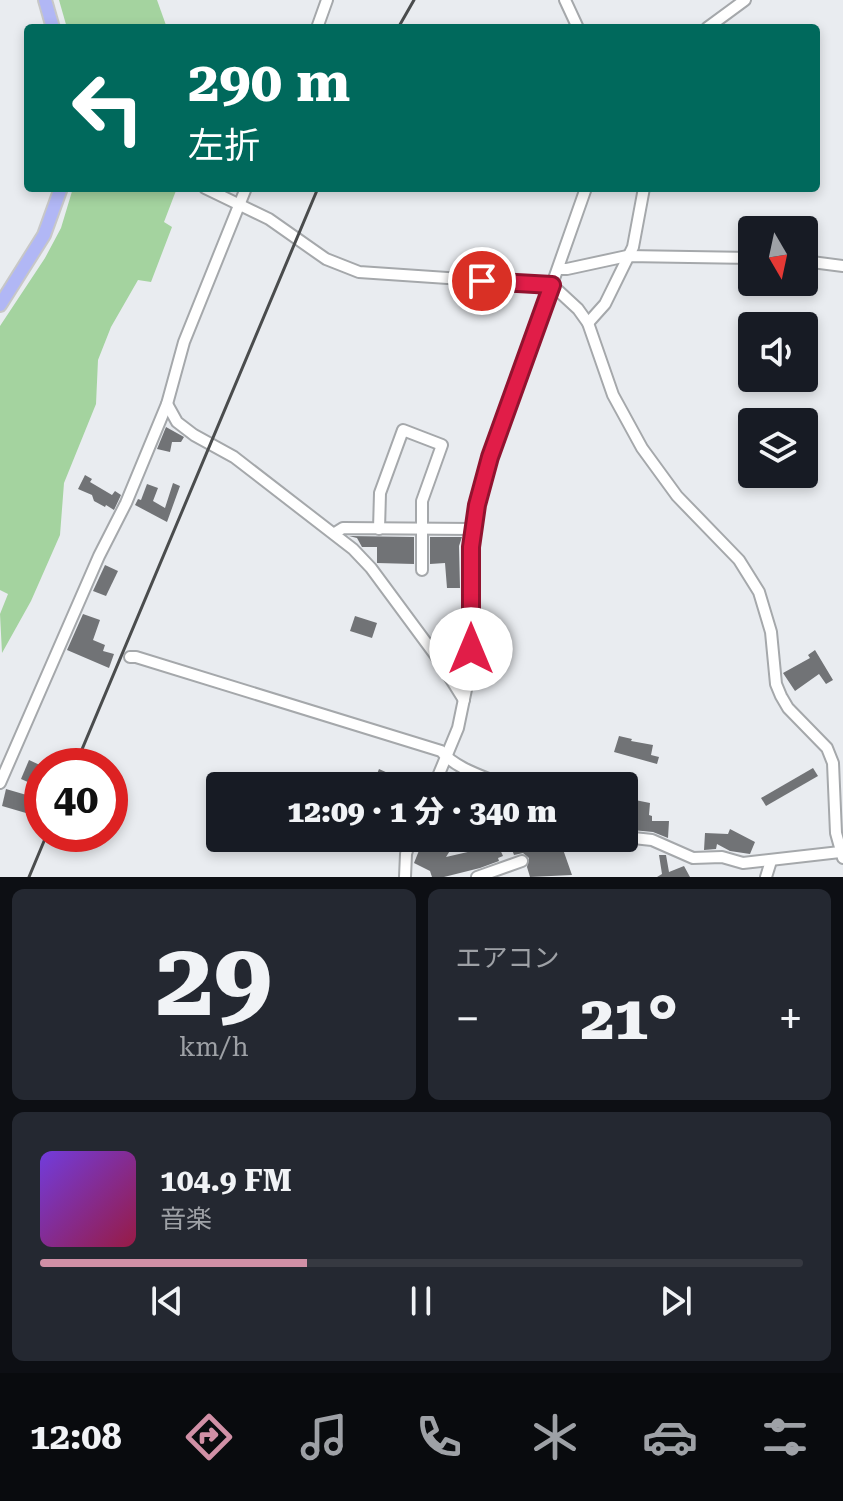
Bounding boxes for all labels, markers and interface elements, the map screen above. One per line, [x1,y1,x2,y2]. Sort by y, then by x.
text: 290 m [188,49,350,115]
icon: left [56,56,160,160]
text: 左折 [188,125,260,167]
north arrow [738,216,818,296]
map controls [738,216,818,488]
pin [448,247,516,315]
icon: arrive [460,259,504,303]
button: sound [738,312,818,392]
button: layers [738,408,818,488]
position arrow [429,607,513,691]
speed limit sign: 40 [24,748,128,852]
text: 12:09 · 1 分 · 340 m [287,794,557,829]
text: 29 [156,919,272,1040]
text: エアコン [456,943,560,973]
text: 21° [581,983,678,1054]
text: − [456,993,480,1045]
text: + [778,993,803,1045]
text: km/h [179,1032,249,1062]
text: 104.9 FM [160,1163,292,1198]
text: 音楽 [160,1204,212,1234]
icon: previous [145,1279,189,1323]
icon: pause [399,1279,443,1323]
icon: next [654,1279,698,1323]
icon: directions [181,1409,237,1465]
icon: music [296,1409,352,1465]
icon: phone [411,1409,467,1465]
icon: climate [527,1409,583,1465]
icon: car [642,1409,698,1465]
icon: filters [757,1409,813,1465]
text: 12:08 [30,1416,122,1458]

